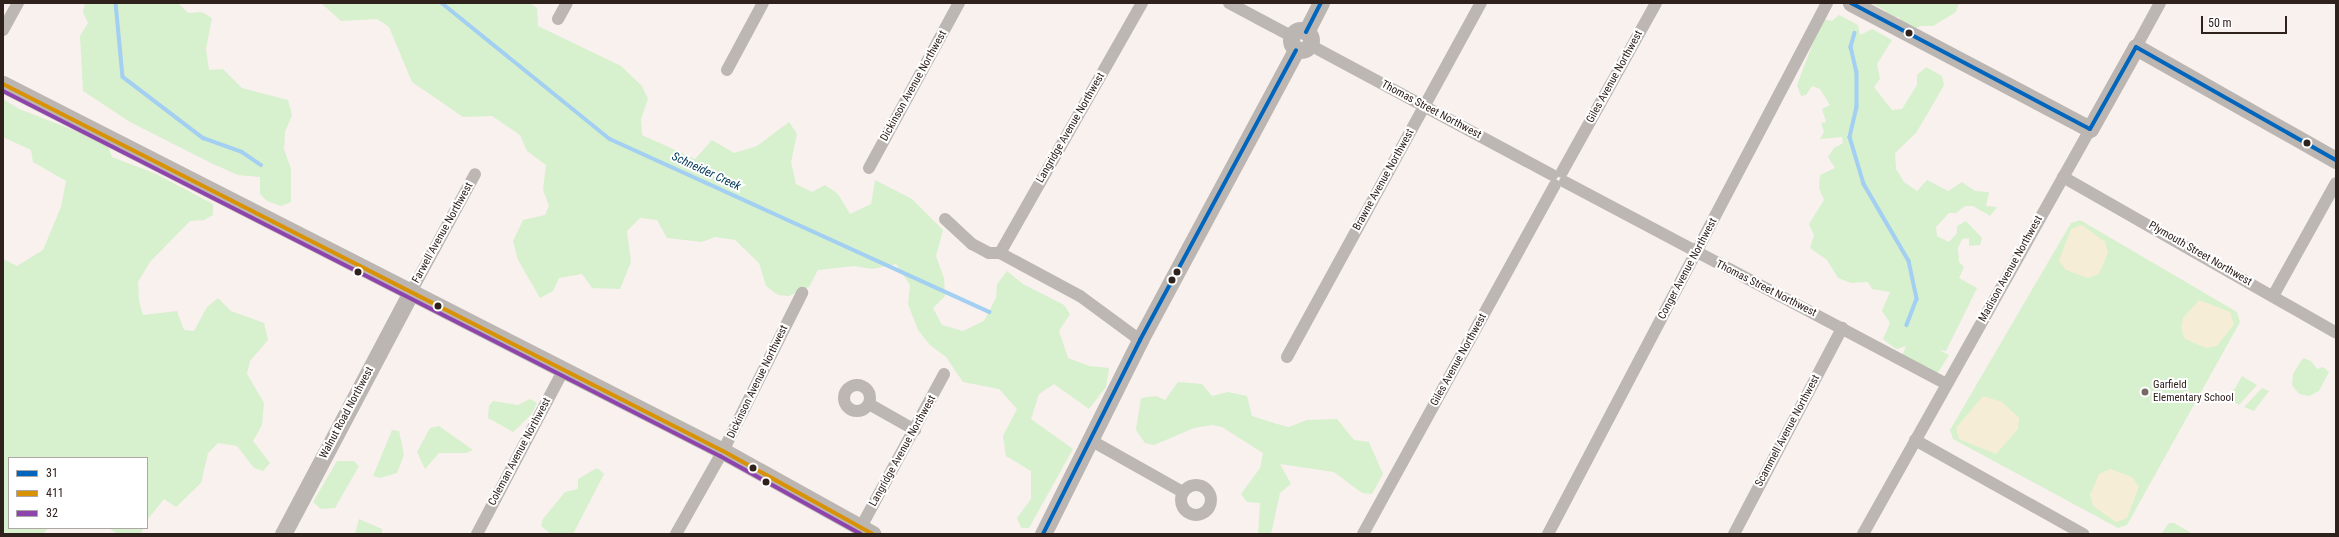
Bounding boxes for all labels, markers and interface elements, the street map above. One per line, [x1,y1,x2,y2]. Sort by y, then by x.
scale bar [2203,8,2289,34]
text: 50 m [2208,16,2232,30]
street label: Dickinson Avenue Northwest [878,28,950,144]
unlabelled marker [1904,28,1914,38]
street label: Giles Avenue Northwest [1584,29,1646,125]
street label: Langridge Avenue Northwest [1034,71,1108,185]
street label: Thomas Street Northwest [1379,78,1483,142]
street label: Brawne Avenue Northwest [1351,127,1417,233]
unlabelled marker [2302,138,2312,148]
water label: Schneider Creek [669,150,743,194]
street label: Farwell Avenue Northwest [410,180,476,286]
street label: Madison Avenue Northwest [1976,214,2046,324]
street label: Conger Avenue Northwest [1656,216,1720,322]
street label: Plymouth Street Northwest [2146,219,2254,289]
street label: Thomas Street Northwest [1714,258,1818,320]
unlabelled marker [353,267,363,277]
unlabelled marker [1172,267,1182,277]
unlabelled marker [1167,275,1177,285]
unlabelled marker [433,301,443,311]
street label: Giles Avenue Northwest [1428,312,1490,408]
street label: Dickinson Avenue Northwest [725,323,791,441]
street label: Walnut Road Northwest [317,365,377,461]
street label: Scammell Avenue Northwest [1753,373,1823,489]
place label: Garfield Elementary School [2153,379,2234,405]
marker: Garfield Elementary School [2140,387,2150,397]
street label: Langridge Avenue Northwest [867,393,939,509]
street label: Coleman Avenue Northwest [486,396,554,508]
legend [8,457,148,529]
unlabelled marker [748,463,758,473]
text: 31 [46,466,58,480]
unlabelled marker [761,477,771,487]
text: 411 [46,486,64,500]
text: 32 [46,506,58,520]

